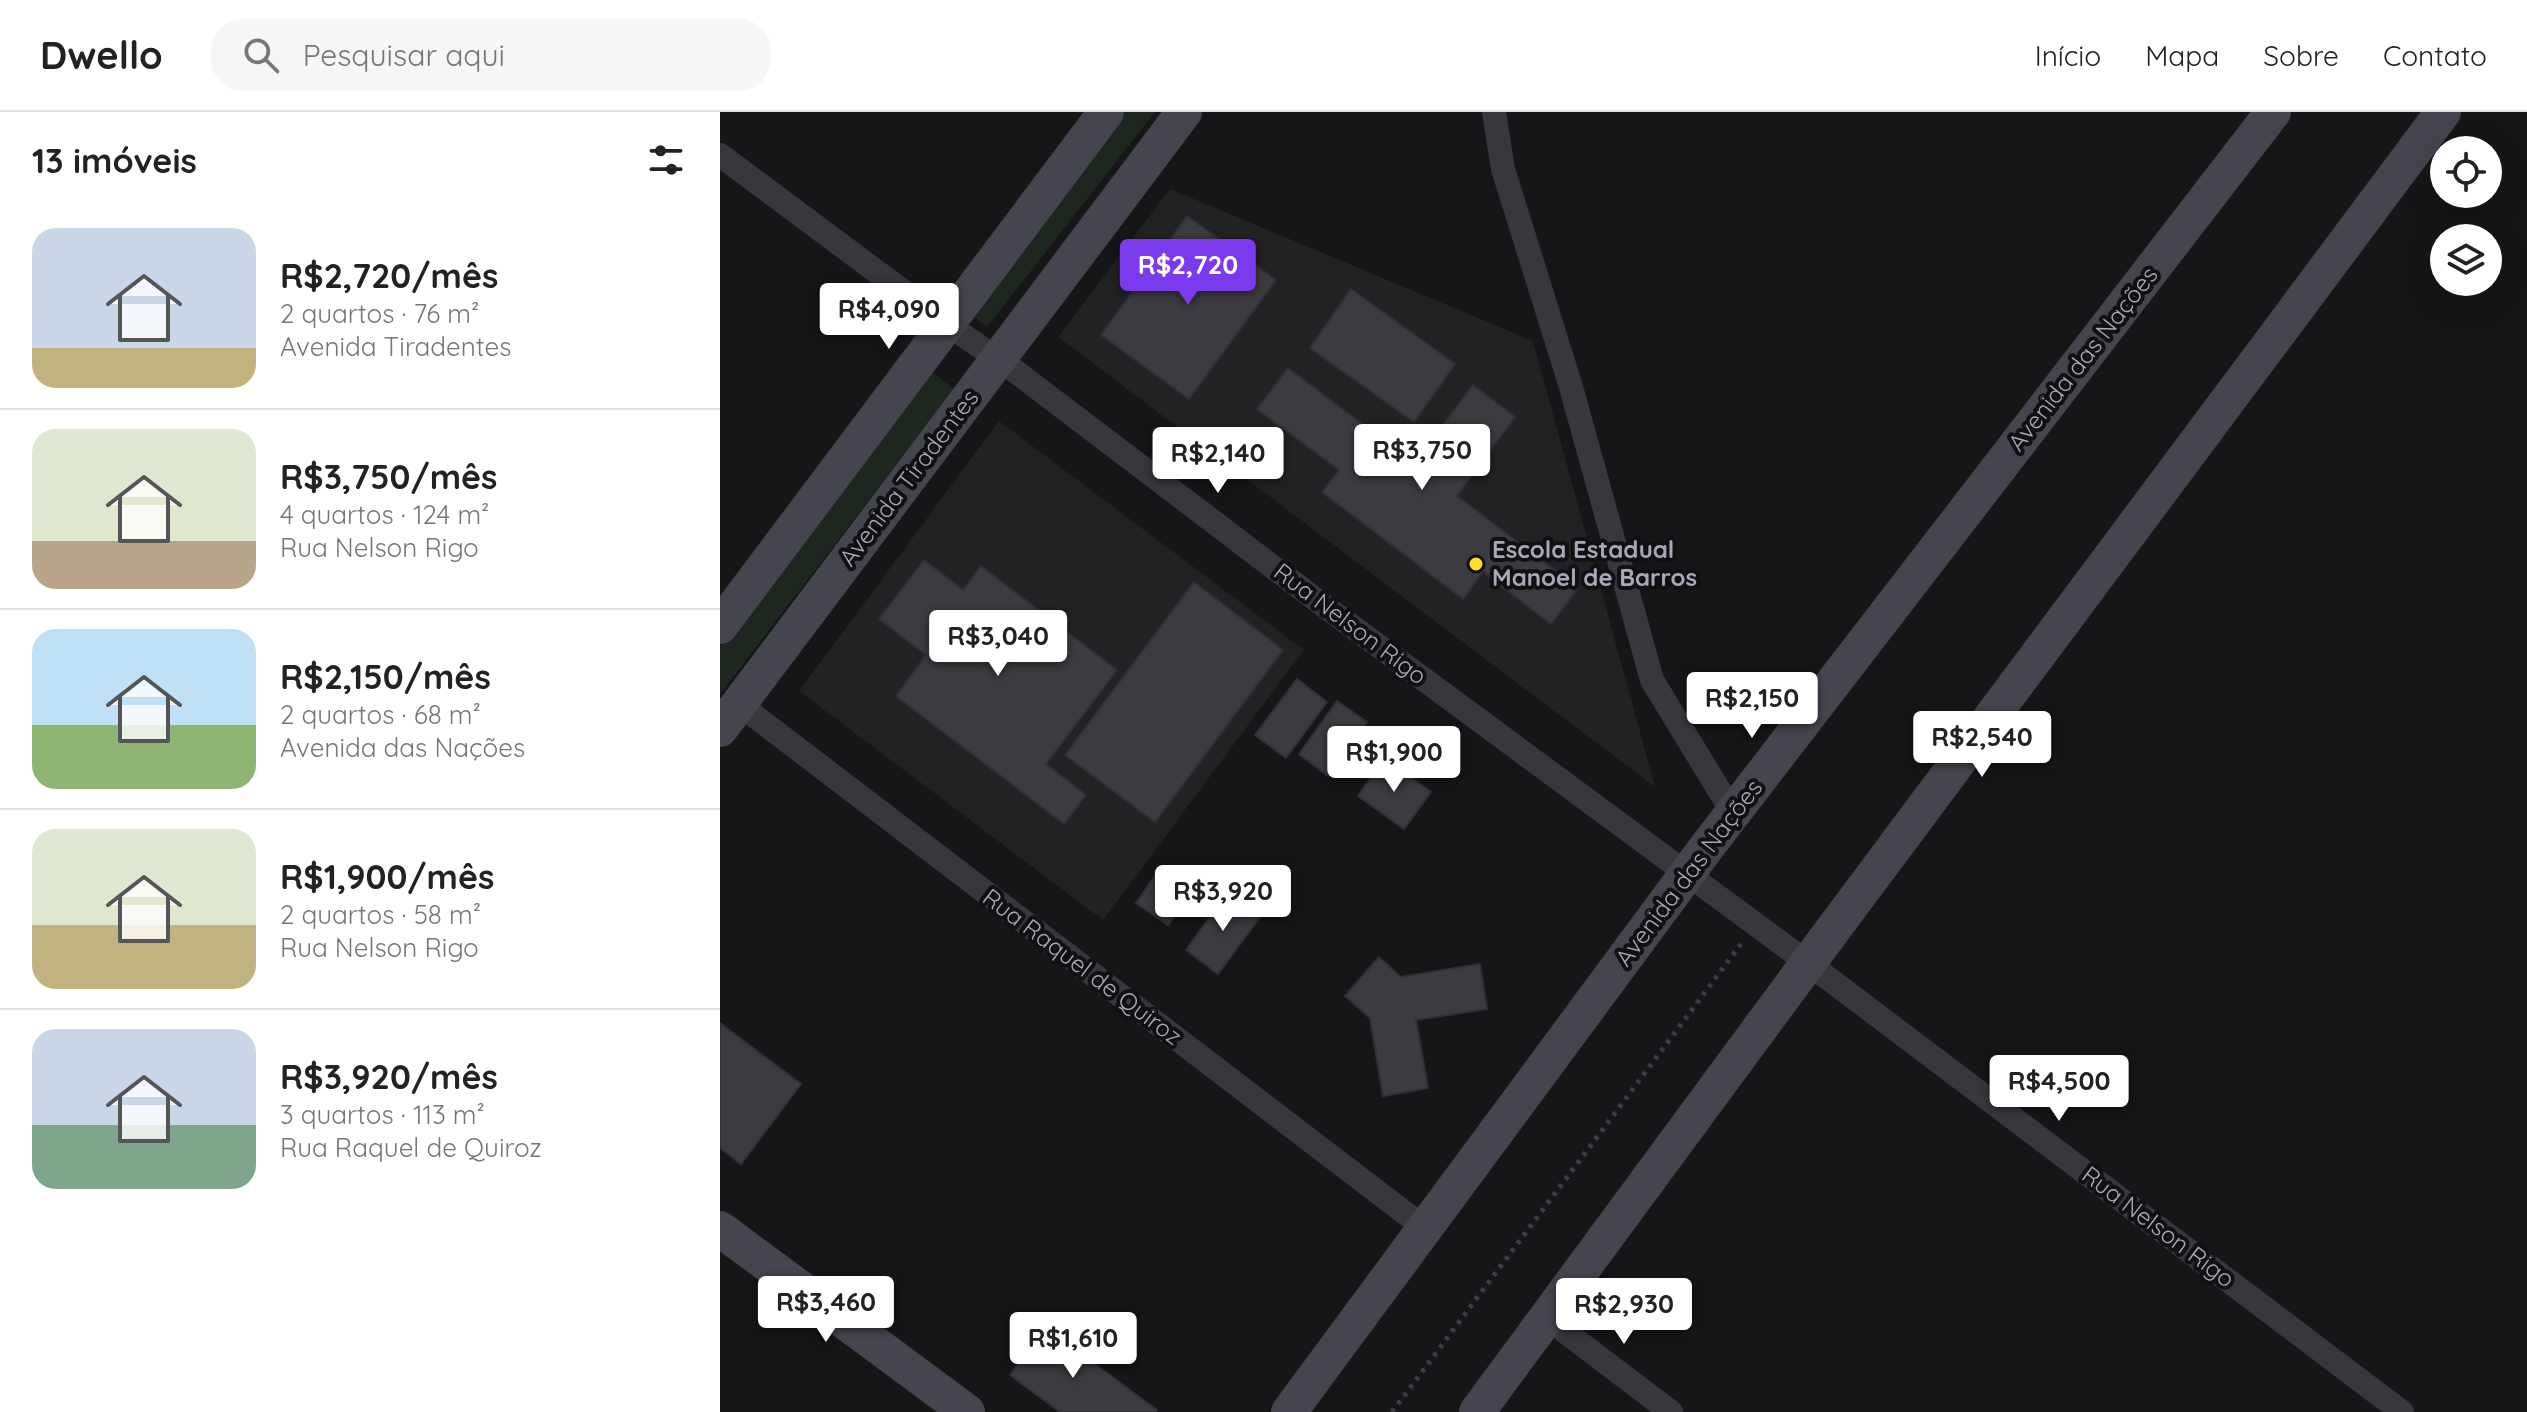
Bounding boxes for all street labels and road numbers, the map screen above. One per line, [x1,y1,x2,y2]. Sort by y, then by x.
street label: Avenida das Nações [2001,260,2164,457]
street label: Avenida Tiradentes [832,383,984,572]
street label: Rua Nelson Rigo [1268,556,1433,690]
street label: Avenida das Nações [1608,773,1768,972]
street label: Rua Raquel de Quiroz [977,882,1188,1051]
street label: Rua Nelson Rigo [2076,1159,2241,1293]

